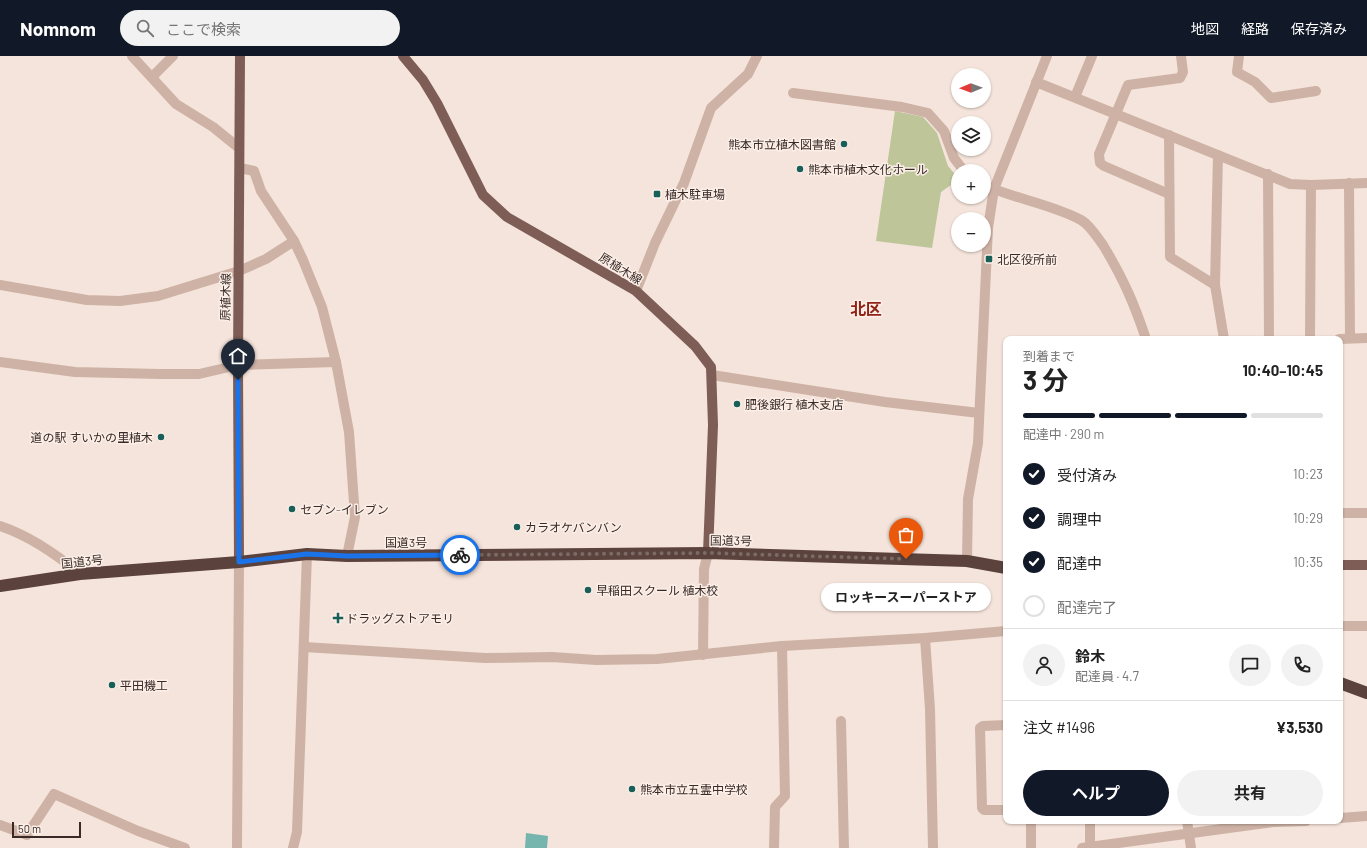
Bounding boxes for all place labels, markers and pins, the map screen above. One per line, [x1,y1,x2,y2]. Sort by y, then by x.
place label: 熊本市立植木図書館 [728,137,836,151]
marker: 熊本市立植木図書館 [839,139,849,149]
place label: 熊本市植木文化ホール [808,162,928,176]
marker: 熊本市植木文化ホール [795,164,805,174]
place label: 植木駐車場 [665,187,725,201]
marker: 植木駐車場 [652,189,662,199]
place label: 北区役所前 [997,252,1057,266]
marker: 北区役所前 [984,254,994,264]
pin [221,339,255,380]
place label: 肥後銀行 植木支店 [745,397,843,411]
marker: 肥後銀行 植木支店 [732,399,742,409]
place label: 道の駅 すいかの里植木 [31,430,153,444]
marker: 道の駅 すいかの里植木 [156,432,166,442]
place label: セブン-イレブン [300,502,389,516]
marker: セブン-イレブン [287,504,297,514]
pin [889,518,923,559]
place label: カラオケバンバン [525,520,622,534]
marker: カラオケバンバン [512,522,522,532]
place label: 早稲田スクール 植木校 [596,583,718,597]
callout: ロッキースーパーストア [821,583,991,611]
marker: 早稲田スクール 植木校 [583,585,593,595]
place label: ドラッグストアモリ [346,611,454,625]
marker: ドラッグストアモリ [333,613,343,623]
place label: 平田機工 [120,678,168,692]
marker: 平田機工 [107,680,117,690]
place label: 熊本市立五霊中学校 [640,782,748,796]
marker: 熊本市立五霊中学校 [627,784,637,794]

